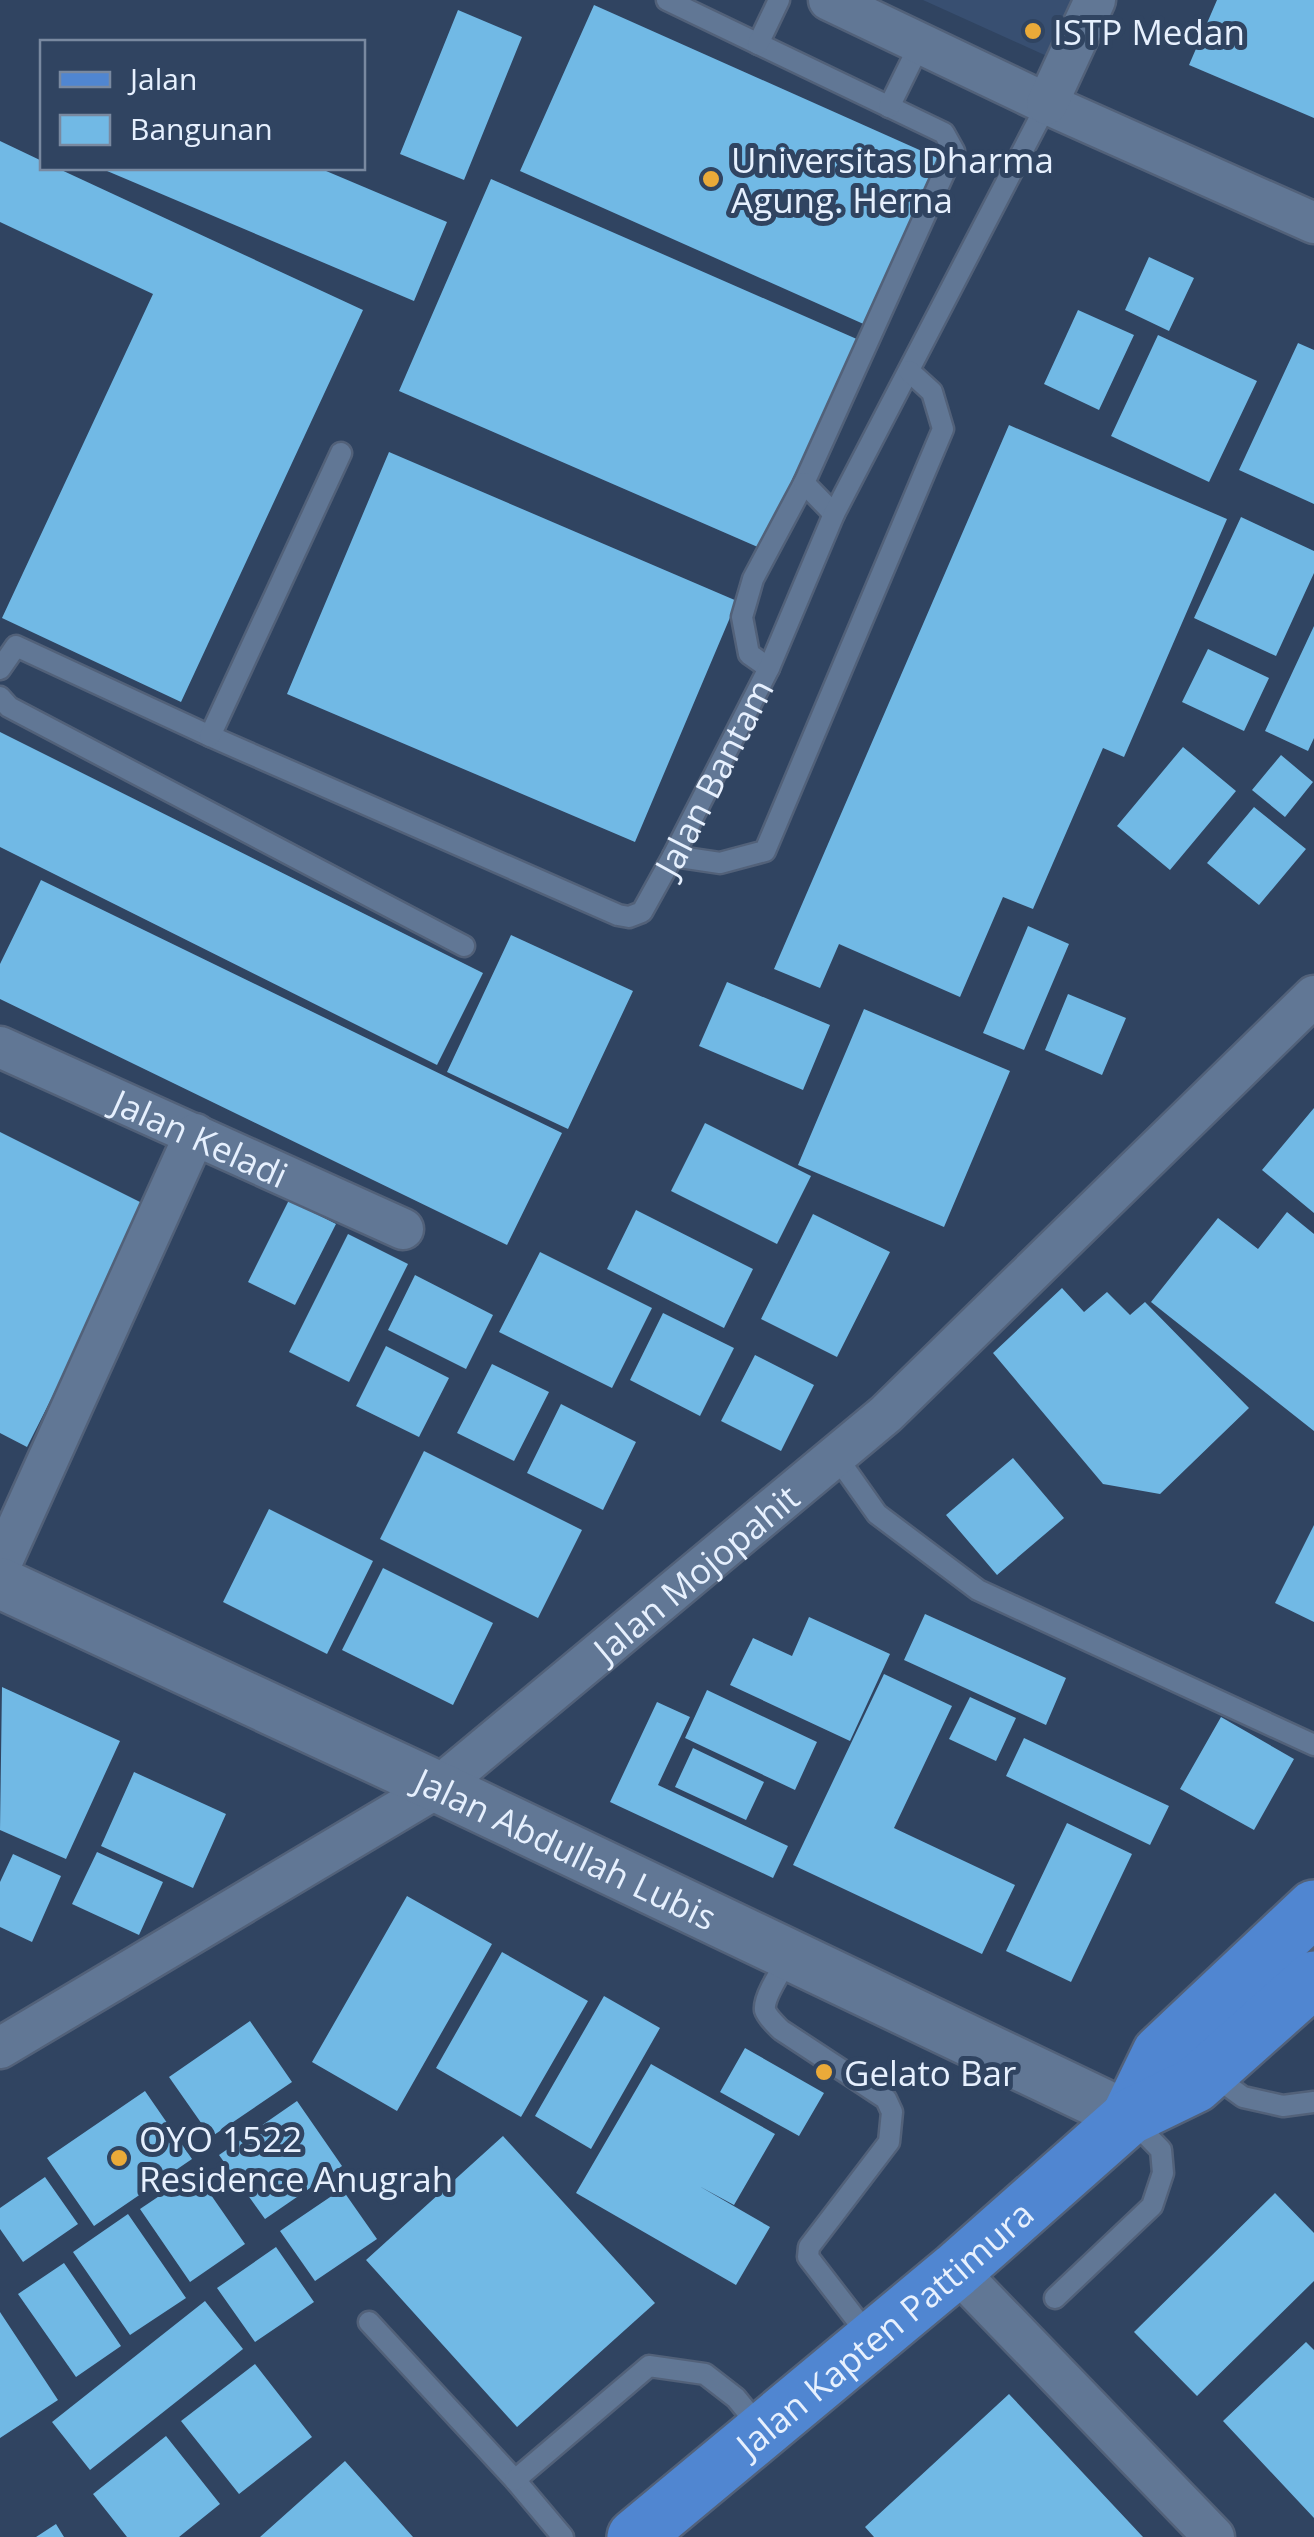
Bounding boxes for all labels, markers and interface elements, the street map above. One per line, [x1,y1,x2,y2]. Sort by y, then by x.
place label: ISTP Medan [1053,8,1245,55]
marker: ISTP Medan [1022,20,1044,42]
legend [40,40,365,170]
text: Jalan [127,58,197,99]
text: Bangunan [130,108,273,149]
place label: Universitas Dharma Agung. Herna [731,136,1054,223]
marker: Universitas Dharma Agung. Herna [700,168,722,190]
street label: Jalan Bantam [642,671,783,887]
street label: Jalan Keladi [103,1076,296,1198]
street label: Jalan Mojopahit [581,1473,808,1674]
street label: Jalan Abdullah Lubis [405,1755,724,1940]
place label: Gelato Bar [844,2049,1016,2096]
marker: Gelato Bar [813,2061,835,2083]
place label: OYO 1522 Residence Anugrah [139,2115,453,2202]
marker: OYO 1522 Residence Anugrah [108,2147,130,2169]
street label: Jalan Kapten Pattimura [723,2190,1043,2469]

